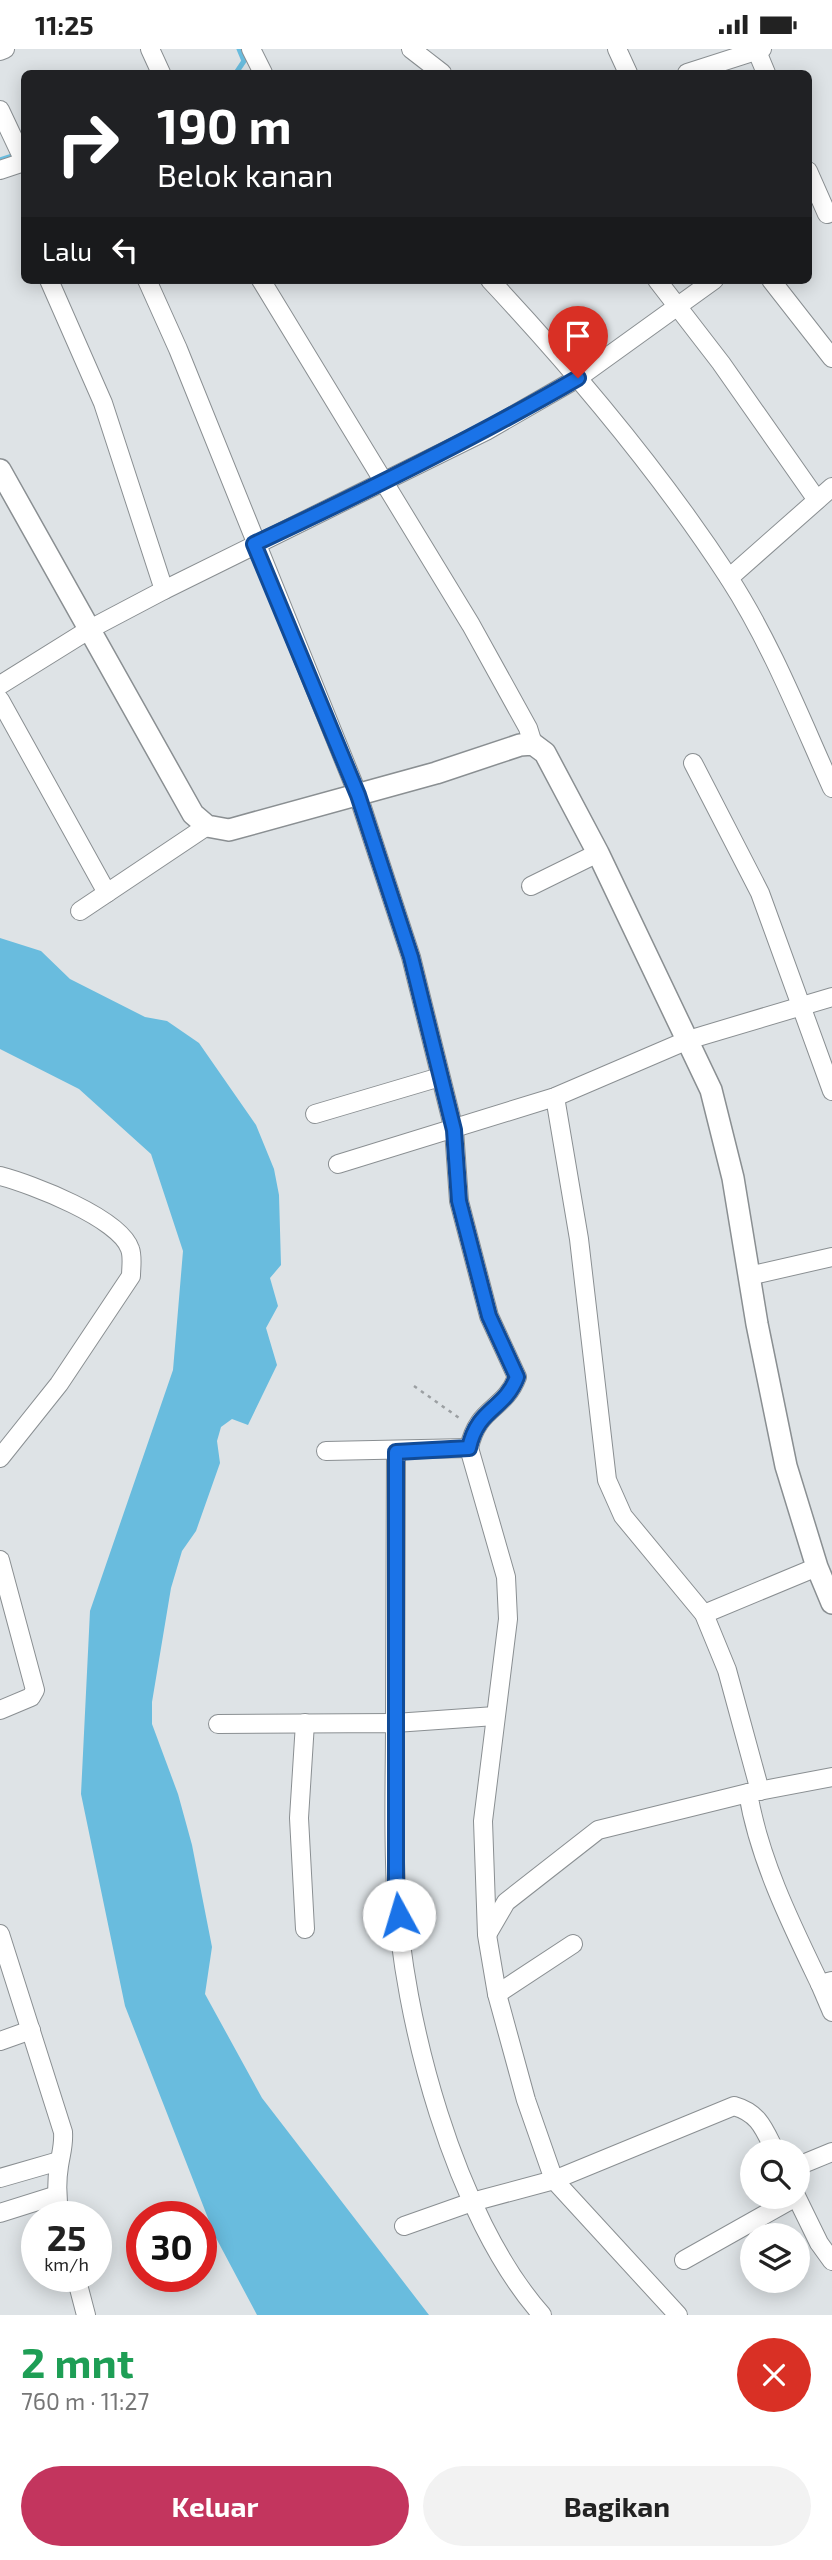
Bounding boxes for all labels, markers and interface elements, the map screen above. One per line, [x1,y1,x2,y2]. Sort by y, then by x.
text: 11:25 [35,9,94,40]
text: 190 m [157,95,292,154]
icon: right [42,98,133,189]
text: Belok kanan [157,155,333,193]
icon: left [106,231,144,269]
text: Lalu [42,235,92,266]
pin [548,306,608,378]
icon: arrive [559,317,597,355]
position arrow [362,1878,436,1952]
map controls [740,2139,810,2293]
button: search [740,2139,810,2209]
speed limit sign: 30 [126,2201,217,2292]
text: 25 [47,2216,86,2258]
button: layers [740,2223,810,2293]
text: km/h [44,2253,89,2275]
text: 2 mnt [21,2336,134,2386]
button: close [737,2338,811,2412]
text: 760 m · 11:27 [21,2387,149,2415]
button: Keluar [21,2466,409,2546]
button: Bagikan [423,2466,811,2546]

